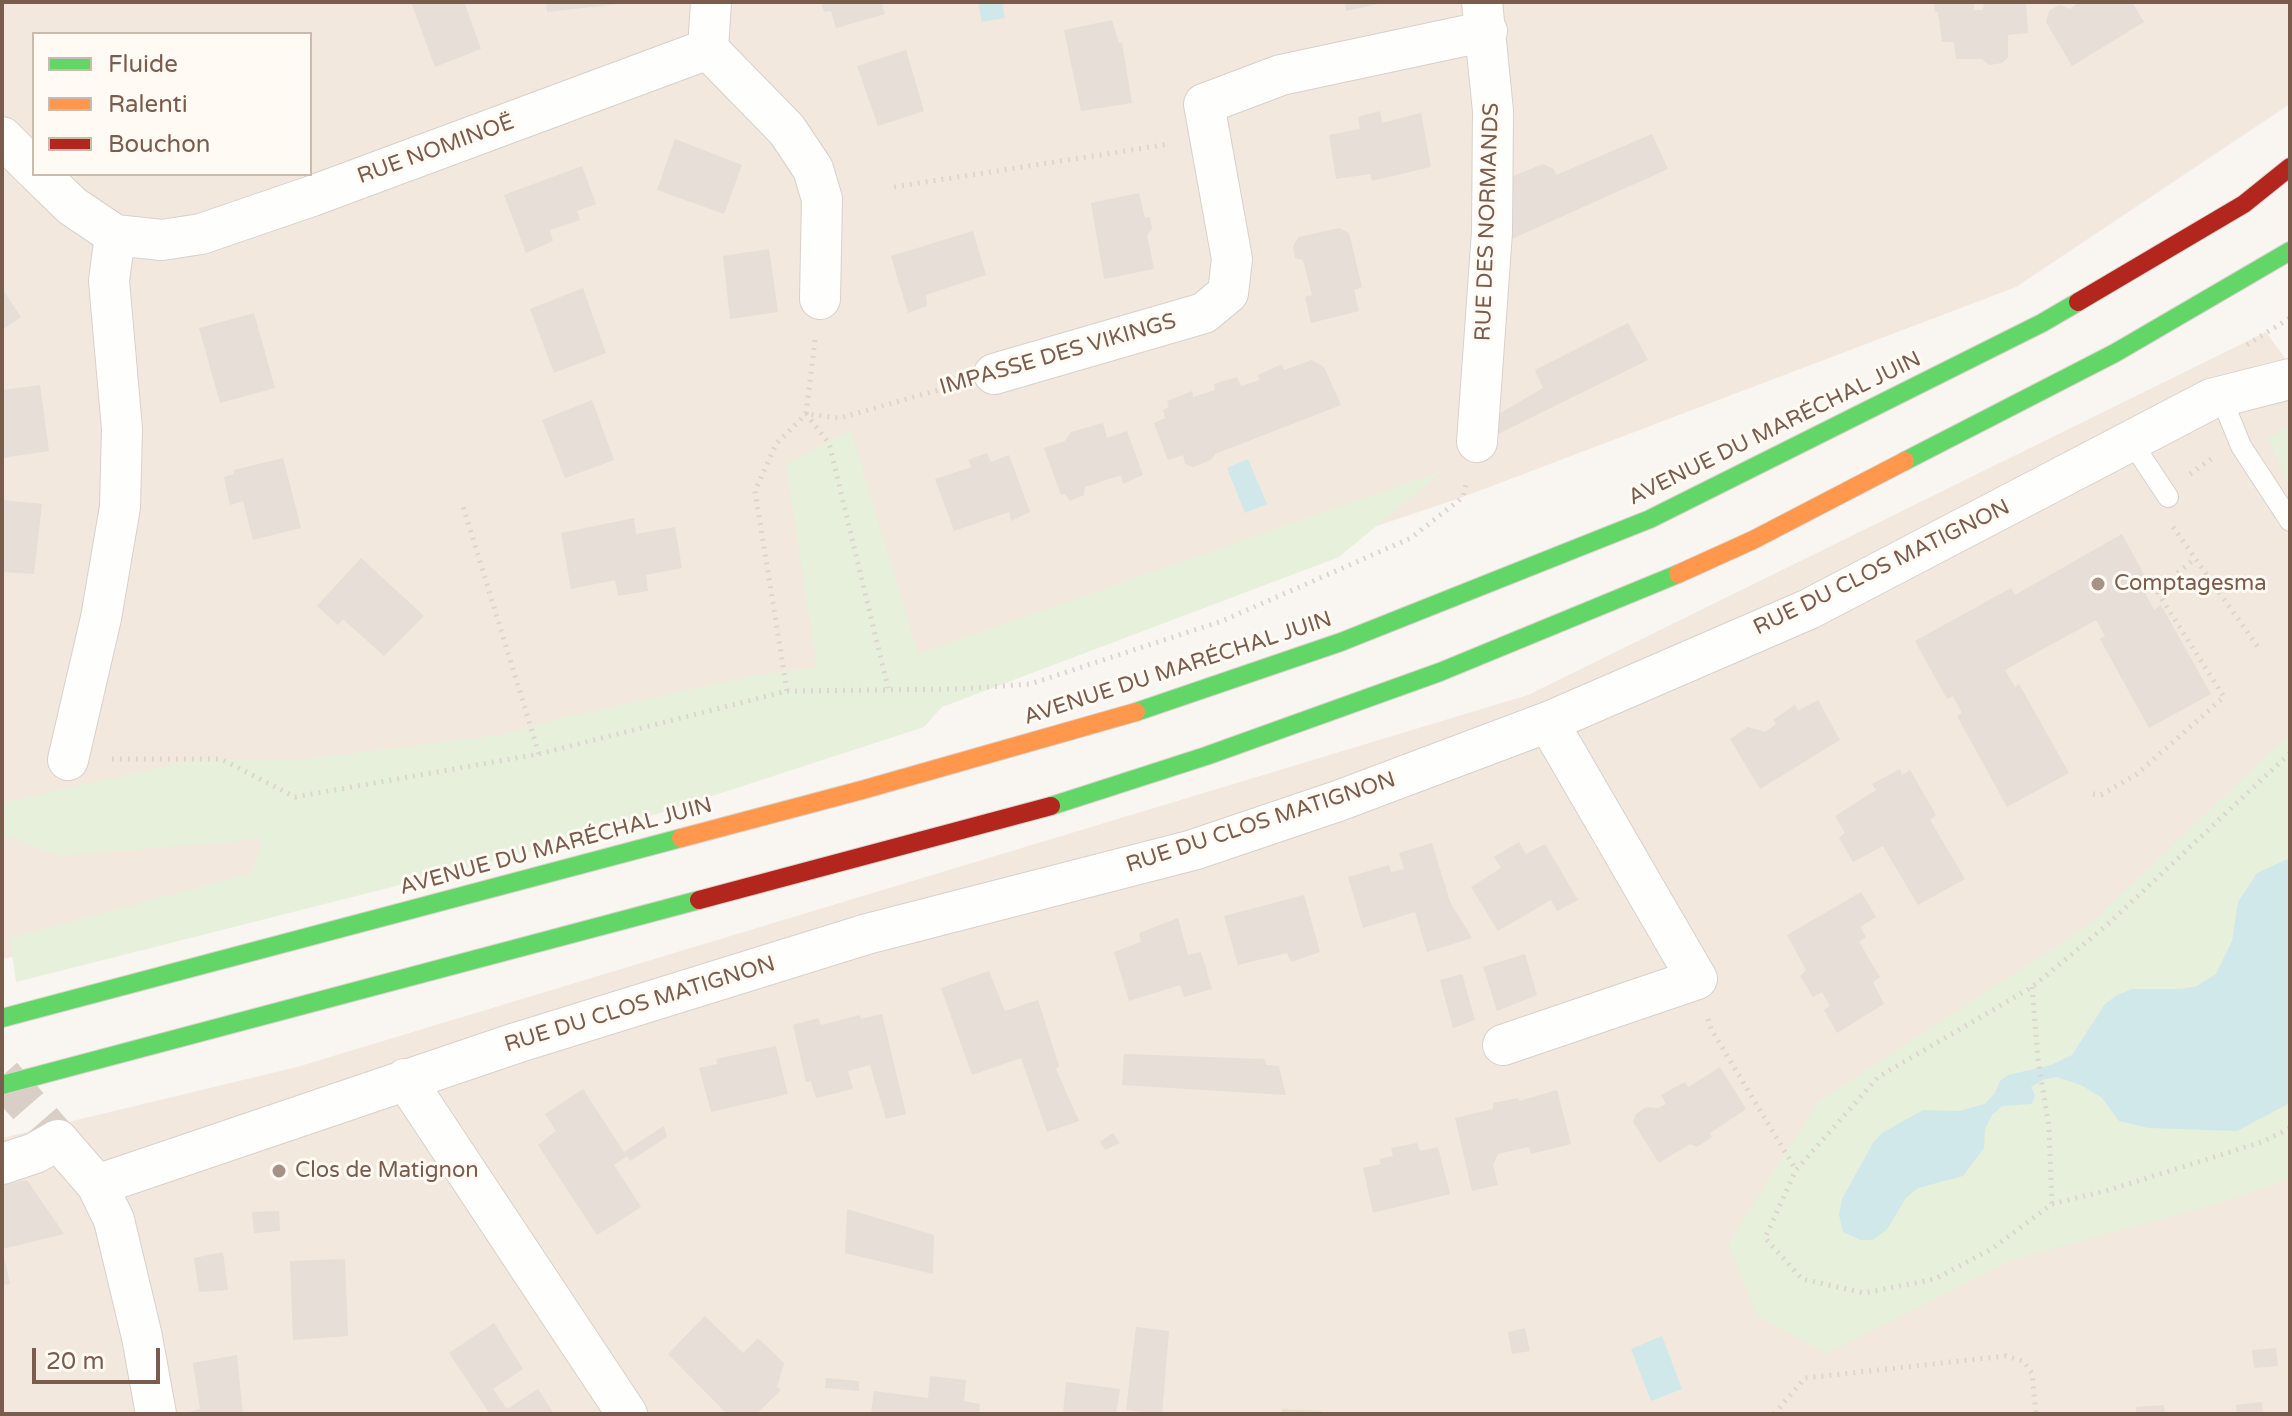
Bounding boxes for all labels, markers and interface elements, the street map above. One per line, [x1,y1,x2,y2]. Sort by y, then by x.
legend [32,32,312,176]
text: Fluide [108,50,178,79]
text: Ralenti [108,90,188,119]
street label: RUE DES NORMANDS [1471,102,1505,342]
street label: RUE NOMINOË [354,109,518,191]
text: Bouchon [108,130,210,159]
street label: IMPASSE DES VIKINGS [937,309,1179,401]
street label: AVENUE DU MARÉCHAL JUIN [1624,346,1926,512]
street label: RUE DU CLOS MATIGNON [1750,494,2014,642]
place label: Comptagesma [2114,571,2267,597]
marker: Comptagesma [2089,575,2107,593]
street label: AVENUE DU MARÉCHAL JUIN [1021,607,1335,731]
street label: RUE DU CLOS MATIGNON [1123,767,1399,879]
street label: AVENUE DU MARÉCHAL JUIN [397,793,715,901]
street label: RUE DU CLOS MATIGNON [501,951,779,1059]
place label: Clos de Matignon [295,1158,479,1184]
marker: Clos de Matignon [270,1162,288,1180]
scale bar [36,1332,164,1382]
text: 20 m [46,1347,104,1376]

